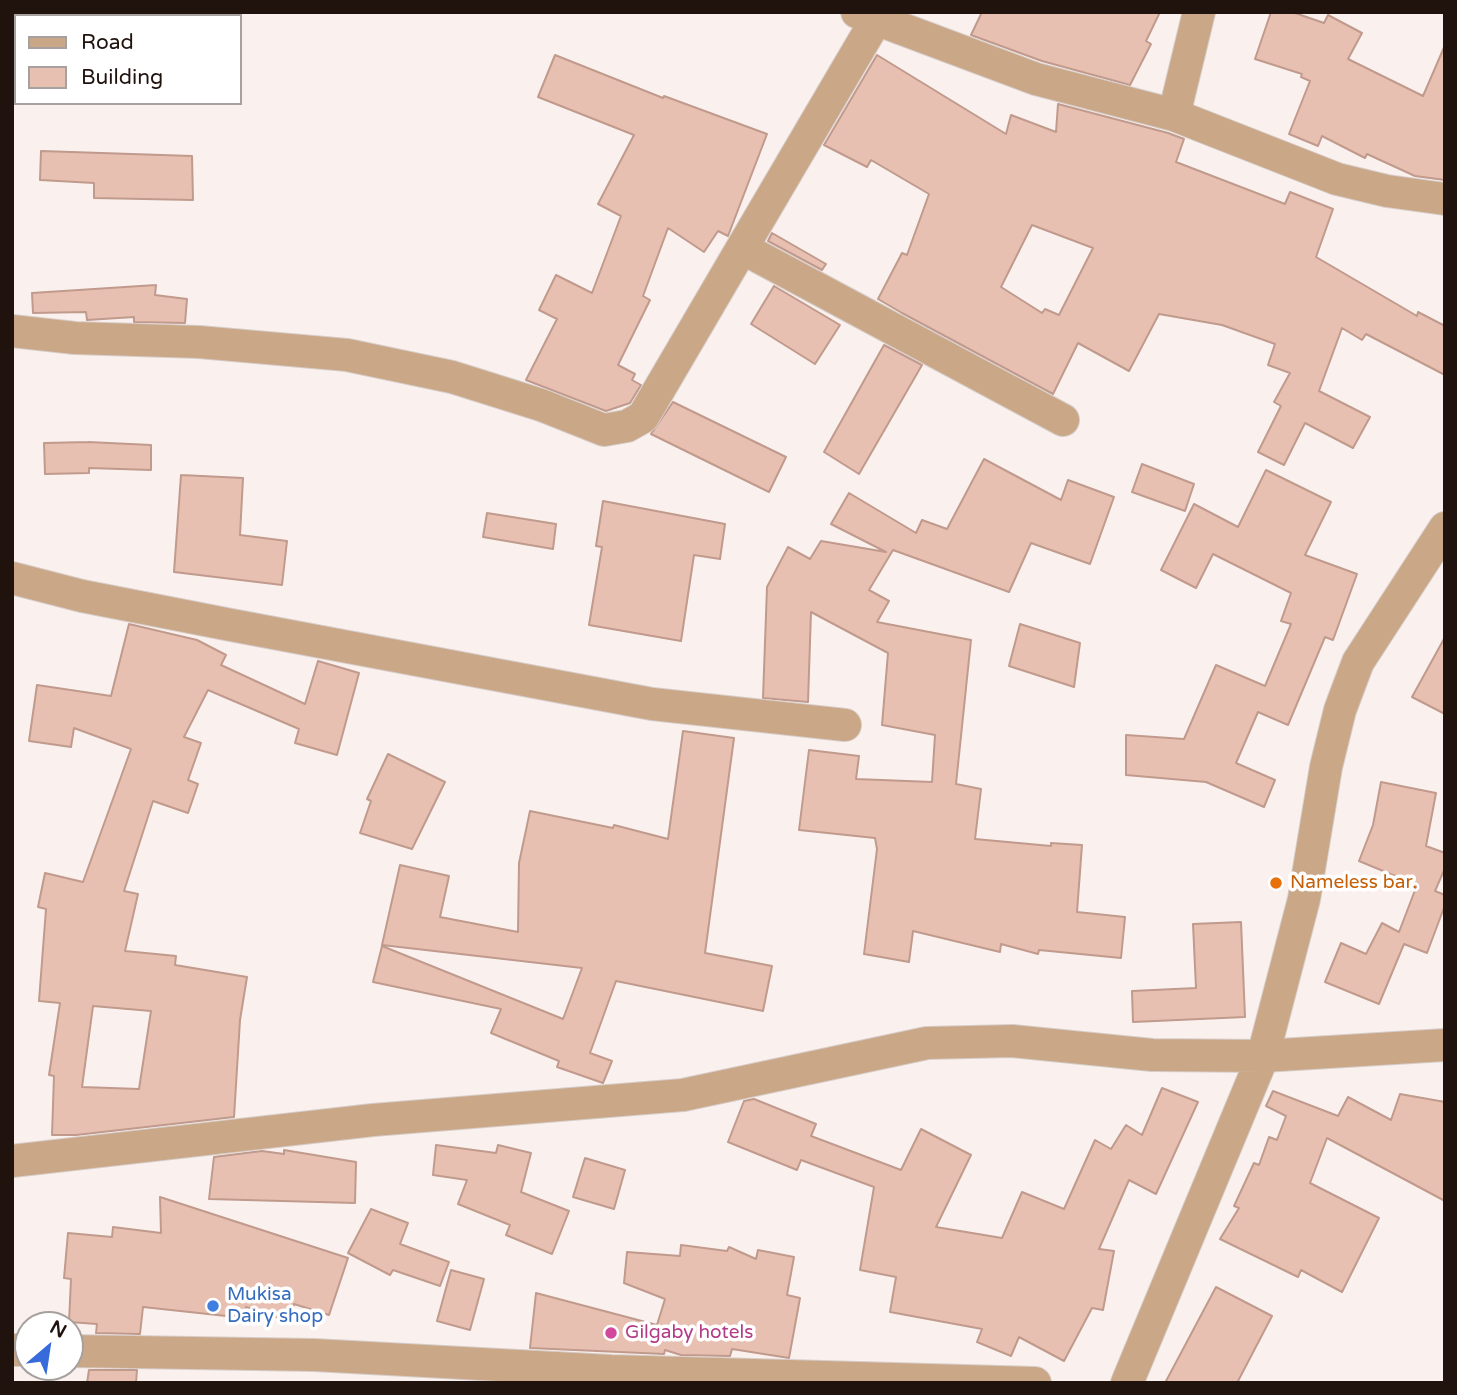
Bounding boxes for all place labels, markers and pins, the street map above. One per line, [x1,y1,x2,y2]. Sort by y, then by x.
place label: Nameless bar. [1290,872,1417,894]
marker: Nameless bar. [1268,875,1284,891]
place label: Mukisa Dairy shop [227,1284,323,1328]
marker: Mukisa Dairy shop [205,1298,221,1314]
place label: Gilgaby hotels [625,1322,753,1344]
marker: Gilgaby hotels [603,1325,619,1341]

